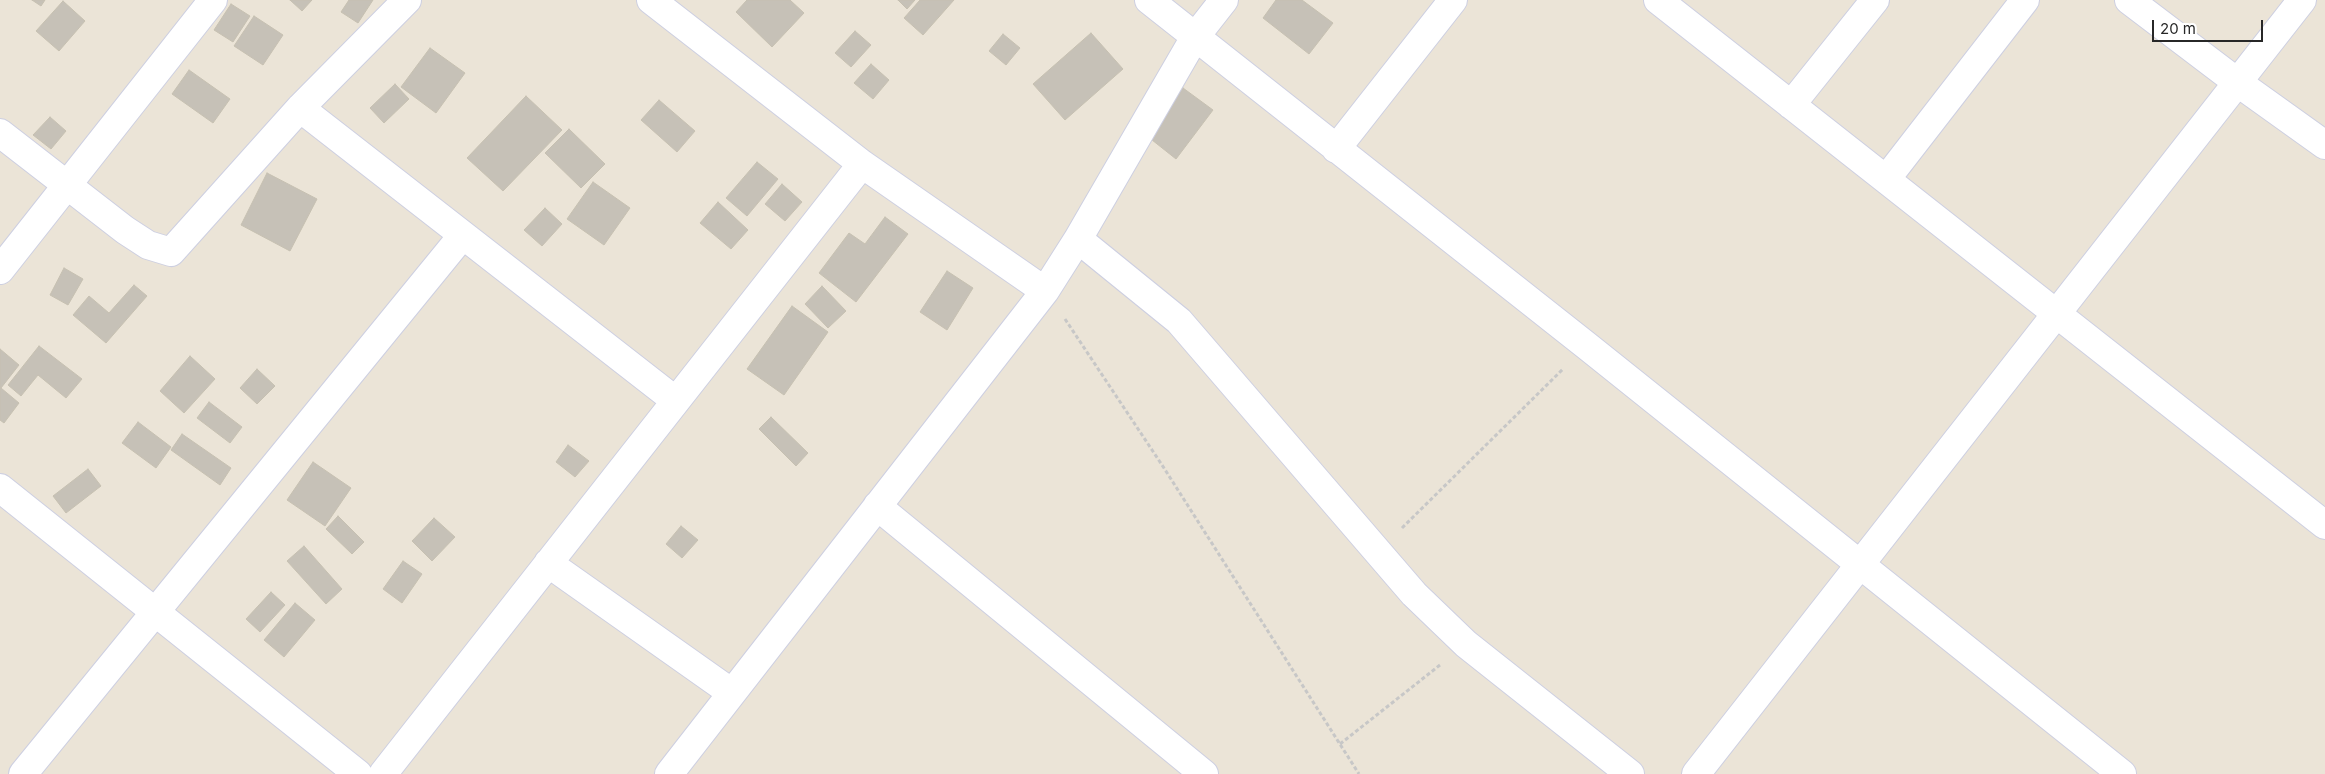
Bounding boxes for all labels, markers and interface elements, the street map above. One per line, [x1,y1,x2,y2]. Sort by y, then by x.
scale bar [2155,10,2266,42]
text: 20 m [2160,19,2196,38]

